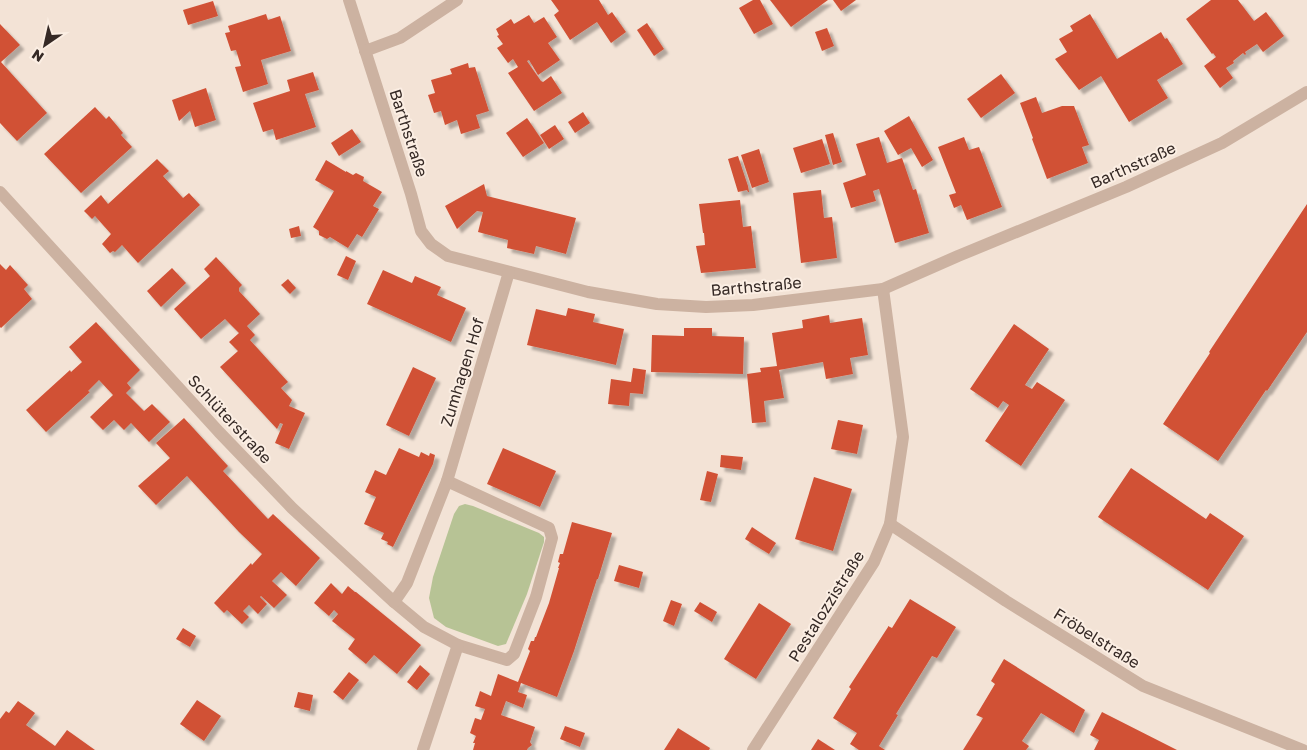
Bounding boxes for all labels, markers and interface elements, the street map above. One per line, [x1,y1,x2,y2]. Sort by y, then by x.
north arrow [20,20,70,70]
text: N [28,46,47,66]
street label: Barthstraße [385,87,433,179]
street label: Barthstraße [1087,137,1179,193]
street label: Barthstraße [710,272,802,300]
street label: Zumhagen Hof [436,315,488,429]
street label: Schlüterstraße [184,370,276,468]
street label: Pestalozzistraße [784,547,868,665]
street label: Fröbelstraße [1050,604,1144,672]

